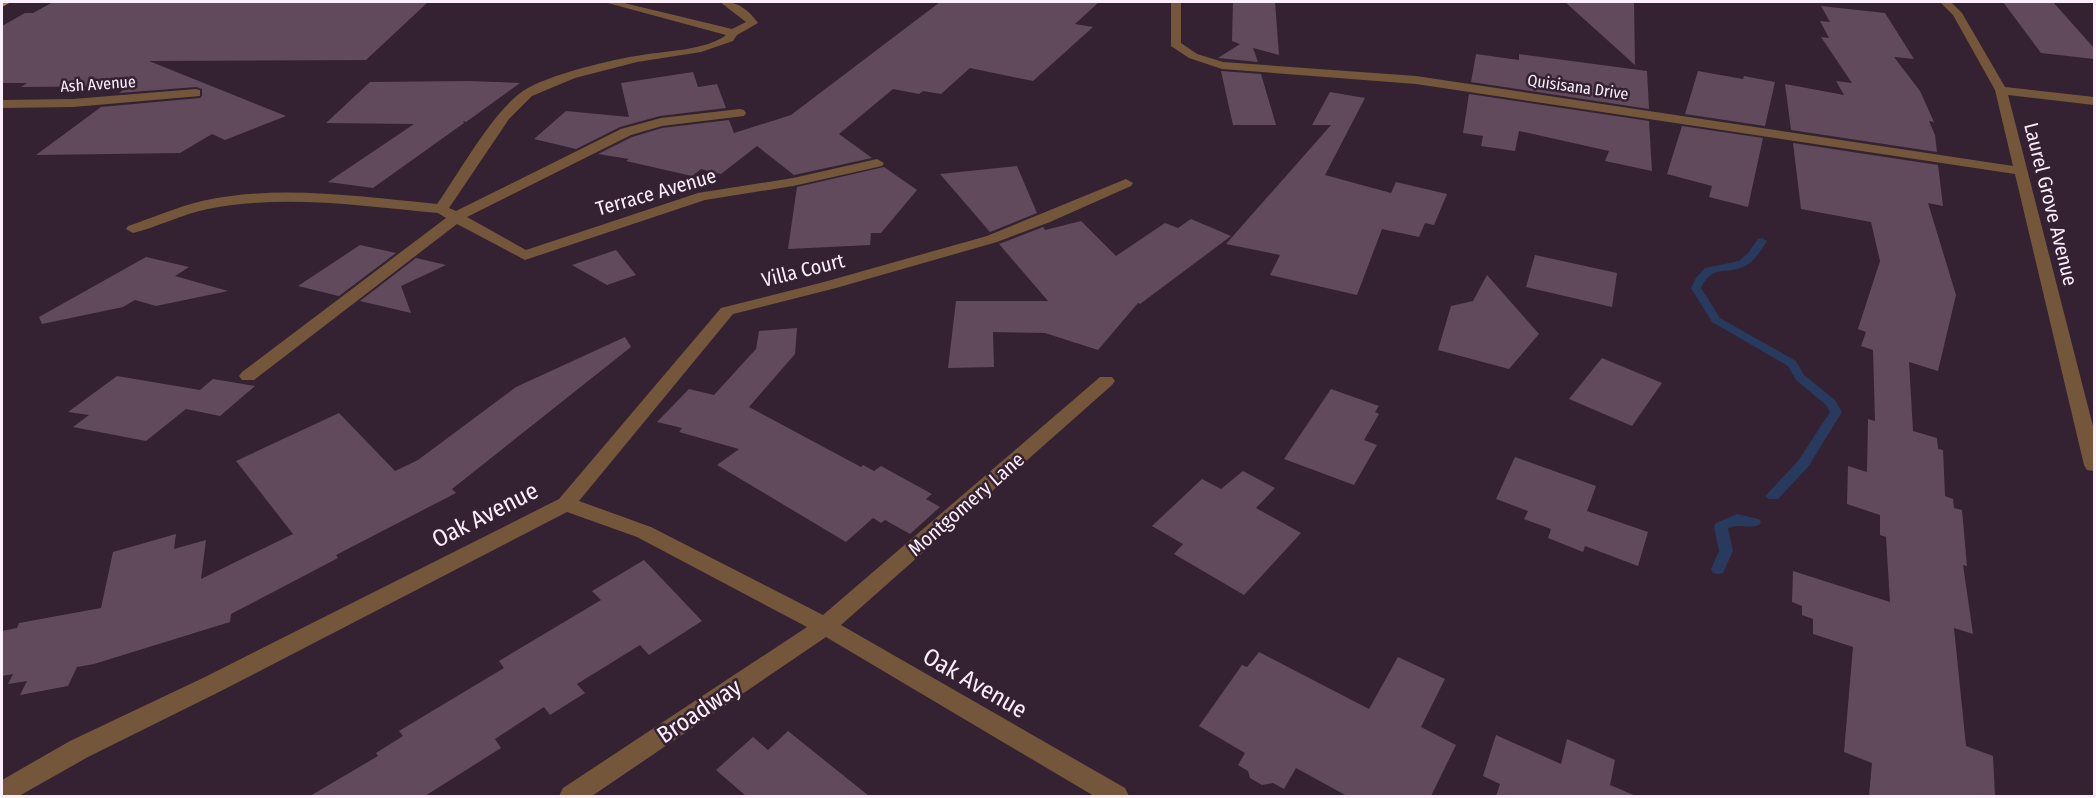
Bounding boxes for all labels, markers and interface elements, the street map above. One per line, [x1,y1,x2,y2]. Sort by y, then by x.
street label: Quisisana Drive [1526,71,1630,104]
street label: Ash Avenue [60,72,136,96]
street label: Laurel Grove Avenue [2019,120,2083,288]
street label: Terrace Avenue [593,163,719,221]
street label: Villa Court [759,248,847,292]
street label: Montgomery Lane [903,447,1029,561]
street label: Oak Avenue [427,476,543,554]
street label: Oak Avenue [918,642,1032,724]
street label: Broadway [652,673,747,749]

